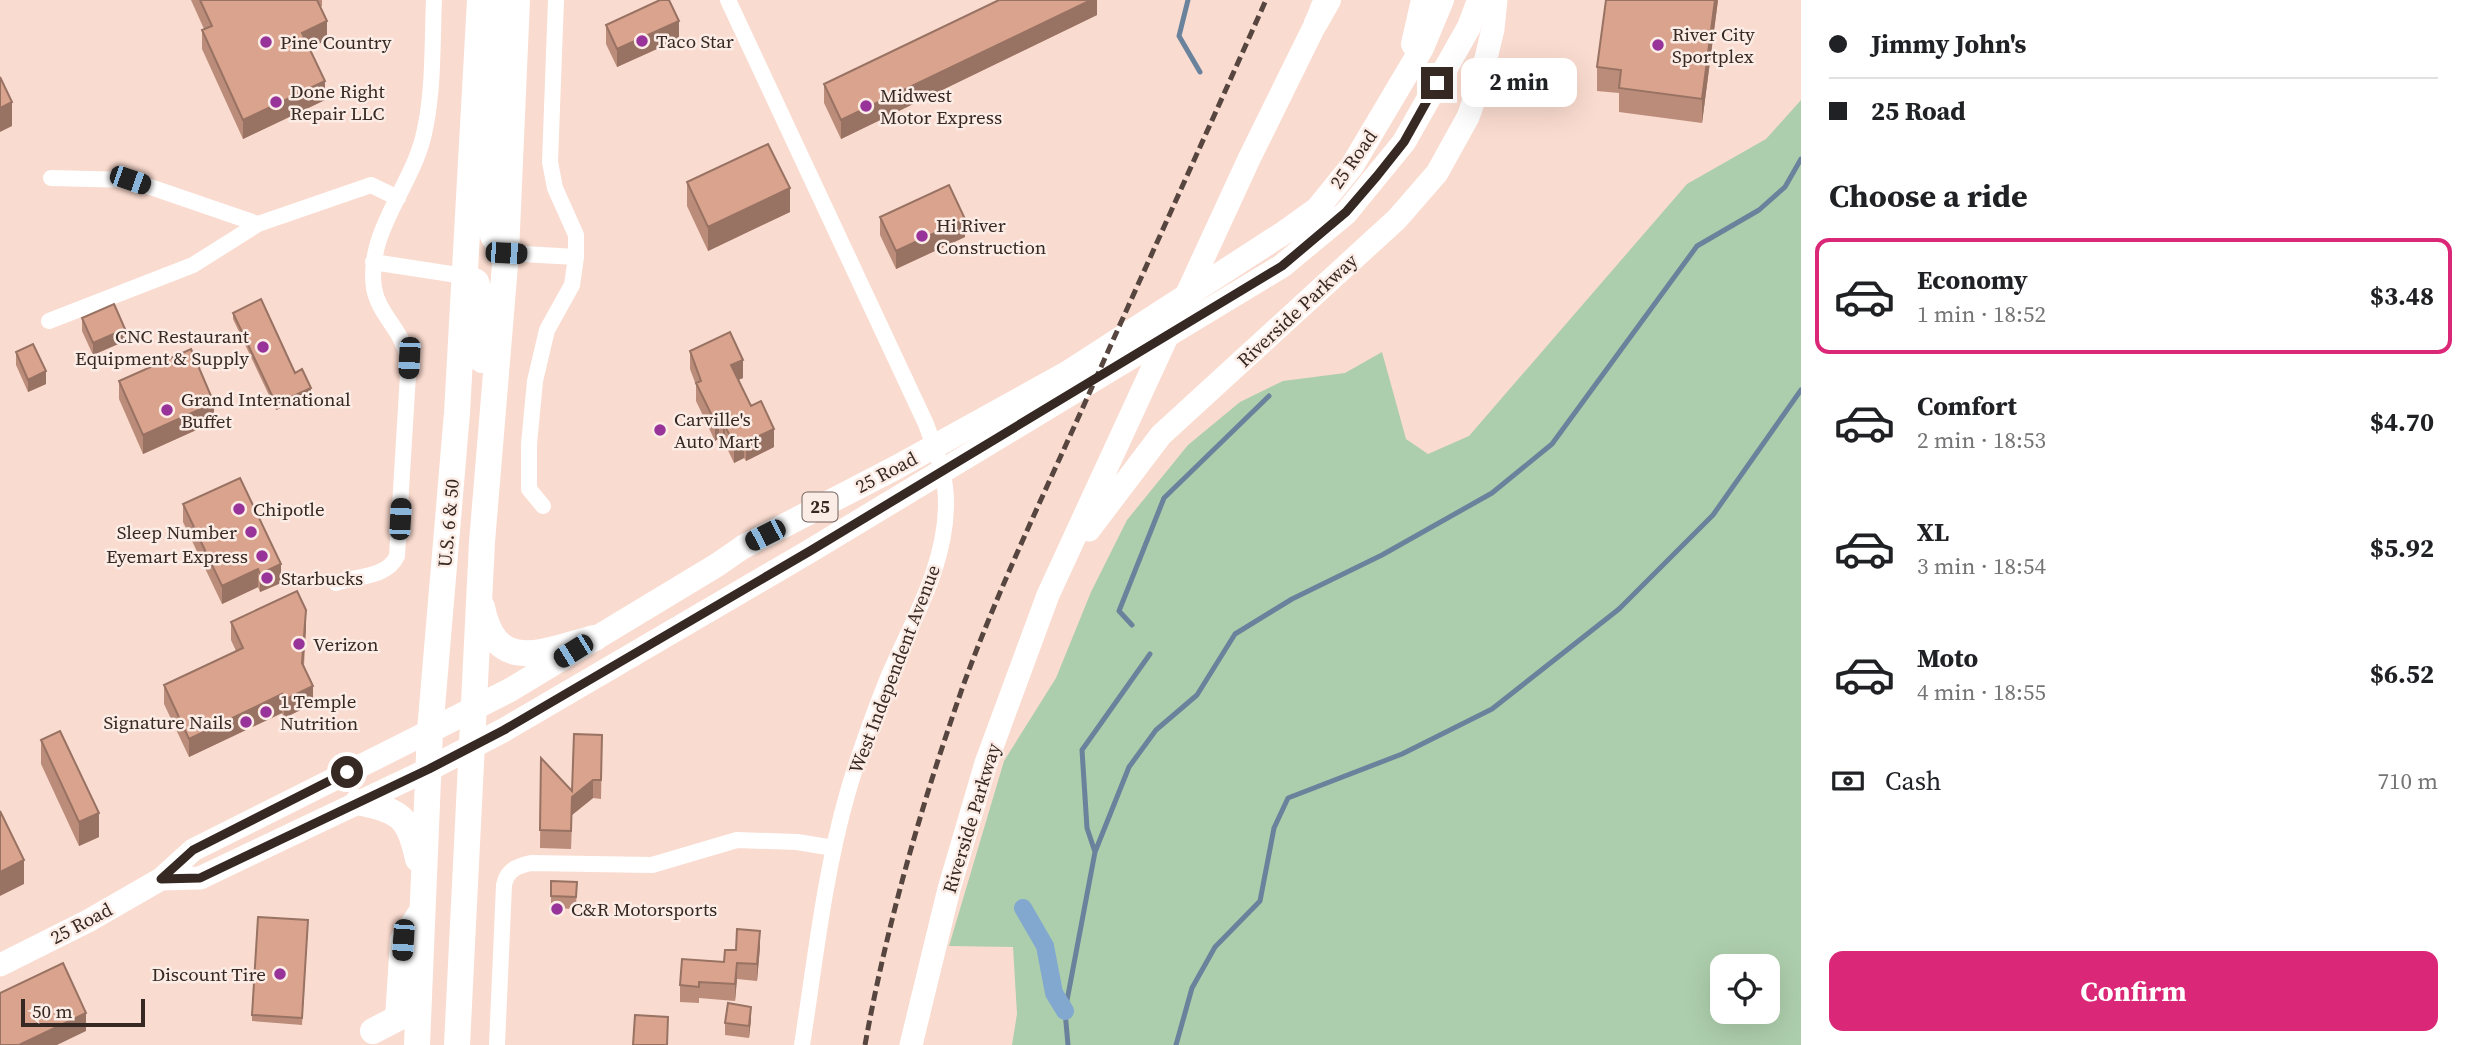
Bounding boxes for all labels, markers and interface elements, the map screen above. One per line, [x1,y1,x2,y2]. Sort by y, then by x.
place label: River City Sportplex [1672,21,1755,69]
text: Jimmy John's [1871,26,2026,62]
place label: Taco Star [656,28,734,54]
place label: Pine Country [280,29,392,55]
marker: Taco Star [634,33,650,49]
marker: Pine Country [258,34,274,50]
marker: River City Sportplex [1650,37,1666,53]
callout: 2 min [1462,58,1577,108]
text: 2 min [1489,66,1549,98]
route end [1421,67,1453,99]
place label: Done Right Repair LLC [290,78,386,126]
place label: Midwest Motor Express [880,82,1002,130]
text: 25 Road [1871,93,1966,129]
marker: Done Right Repair LLC [268,94,284,110]
marker: Midwest Motor Express [858,98,874,114]
street label: 25 Road [1323,124,1383,194]
car [107,163,154,197]
text: Choose a ride [1829,174,2028,218]
place label: Hi River Construction [936,212,1046,260]
marker: Hi River Construction [914,228,930,244]
car [485,241,528,265]
street label: Riverside Parkway [1231,247,1363,373]
text: Economy [1917,262,2028,298]
icon: car [1833,265,1896,328]
text: $3.48 [2370,278,2434,314]
text: 1 min · 18:52 [1917,298,2046,330]
place label: CNC Restaurant Equipment & Supply [75,323,250,371]
car [398,336,421,380]
marker: CNC Restaurant Equipment & Supply [255,339,271,355]
place label: Grand International Buffet [181,386,351,434]
text: Comfort [1917,388,2017,424]
icon: car [1833,391,1896,454]
marker: Grand International Buffet [159,402,175,418]
text: $4.70 [2370,404,2434,440]
place label: Carville's Auto Mart [674,406,760,454]
marker: Carville's Auto Mart [652,422,668,438]
text: 2 min · 18:53 [1917,424,2046,456]
street label: 25 Road [851,445,922,499]
street label: U.S. 6 & 50 [431,478,465,568]
road number: 25 [802,492,838,522]
place label: Chipotle [253,496,325,522]
car [389,497,412,541]
marker: Chipotle [231,501,247,517]
text: XL [1917,514,1949,550]
car [742,516,789,554]
icon: car [1833,517,1896,580]
place label: Sleep Number [117,519,237,545]
marker: Sleep Number [243,524,259,540]
text: $5.92 [2370,530,2434,566]
place label: Eyemart Express [106,543,248,569]
marker: Eyemart Express [254,548,270,564]
text: 3 min · 18:54 [1917,550,2046,582]
street label: West Independent Avenue [842,561,946,777]
place label: Starbucks [281,565,363,591]
marker: Starbucks [259,570,275,586]
place label: Verizon [313,631,378,657]
car [550,631,597,671]
marker: Verizon [291,636,307,652]
text: Moto [1917,640,1978,676]
icon: car [1833,643,1896,706]
text: $6.52 [2370,656,2434,692]
text: 4 min · 18:55 [1917,676,2046,708]
place label: 1 Temple Nutrition [280,688,358,736]
marker: 1 Temple Nutrition [258,704,274,720]
place label: Signature Nails [103,709,232,735]
marker: Signature Nails [238,714,254,730]
street label: Riverside Parkway [936,739,1006,896]
route start [331,756,363,788]
icon: cash [1829,762,1867,800]
text: Cash [1885,763,1941,799]
text: 710 m [2377,765,2438,797]
street label: 25 Road [46,896,117,950]
place label: C&R Motorsports [571,896,717,922]
marker: C&R Motorsports [549,901,565,917]
car [392,918,415,962]
button: Confirm [1829,951,2438,1031]
map controls [1710,954,1780,1024]
button: locate [1710,954,1780,1024]
place label: Discount Tire [152,961,266,987]
marker: Discount Tire [272,966,288,982]
scale bar [21,996,145,1028]
text: 50 m [32,998,73,1024]

